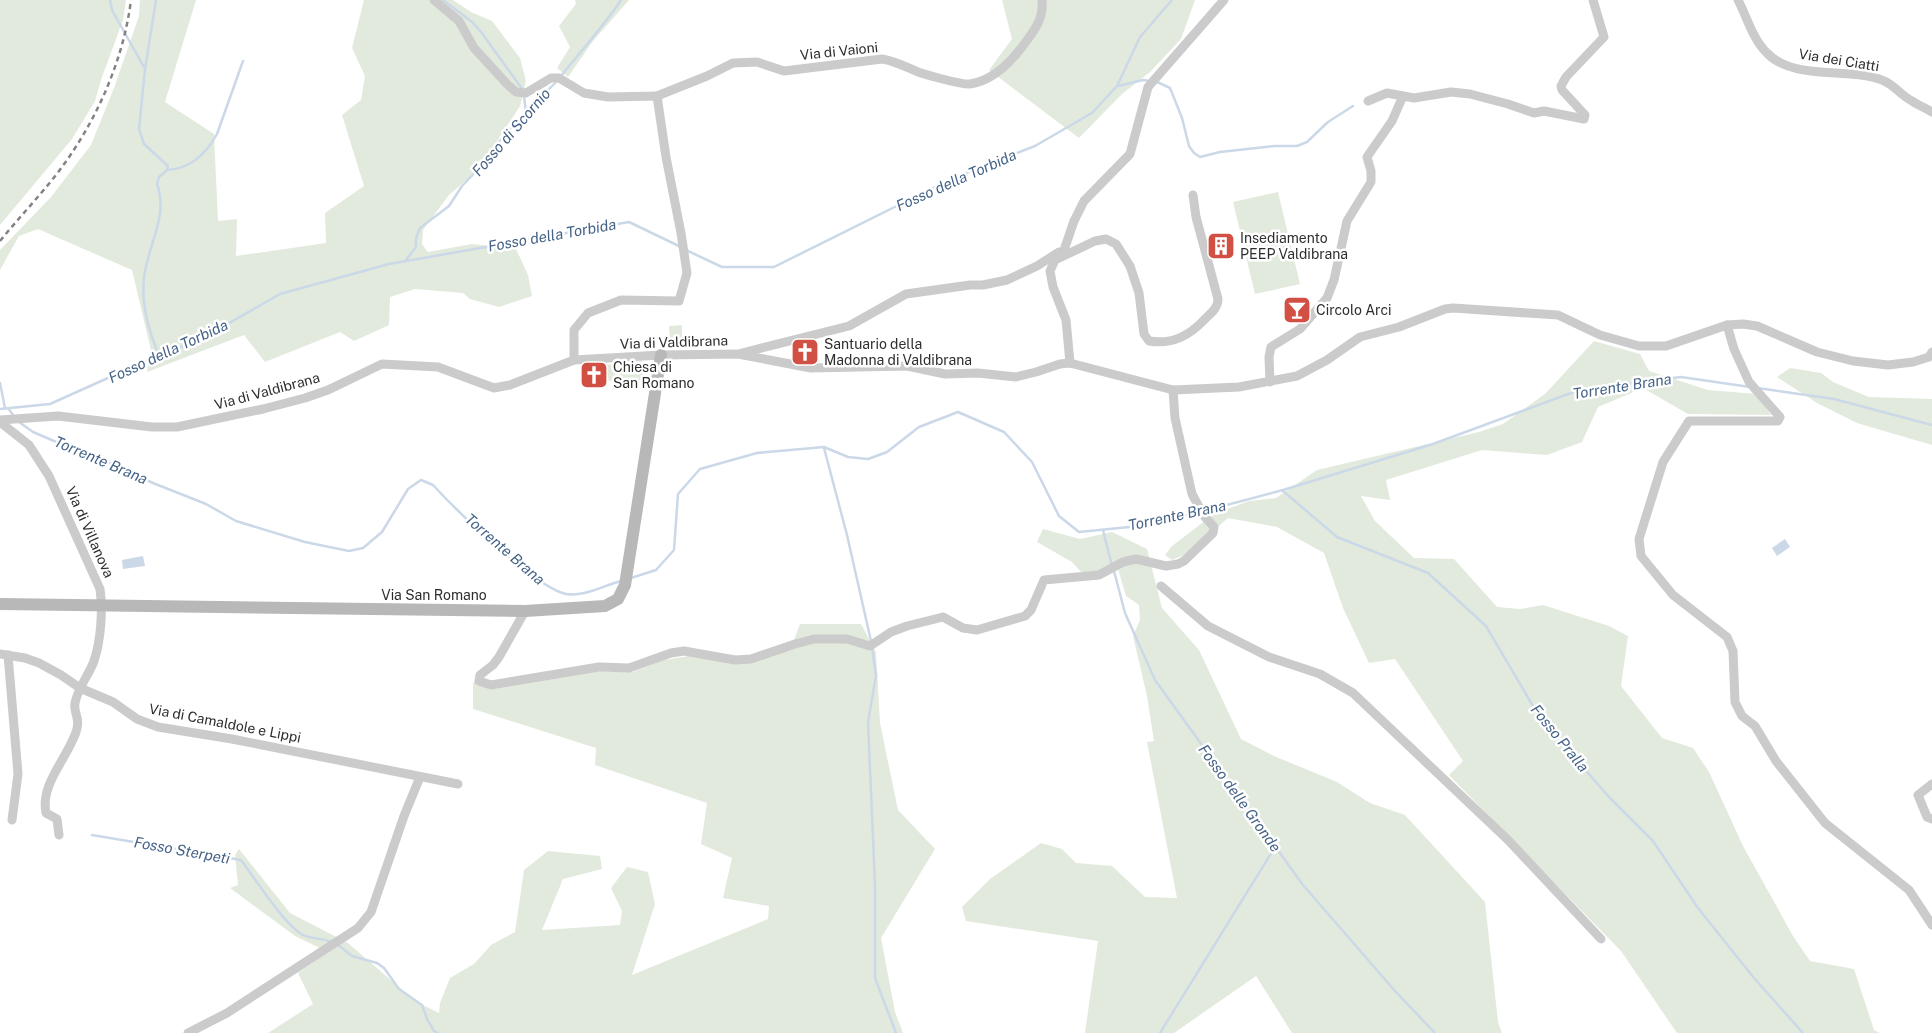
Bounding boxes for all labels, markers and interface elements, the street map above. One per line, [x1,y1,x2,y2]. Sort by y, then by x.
street label: Via di Vaioni [799,39,879,63]
street label: Via dei Ciatti [1798,46,1880,74]
water label: Fosso di Scornio [468,85,554,179]
water label: Fosso della Torbida [893,146,1019,214]
water label: Fosso della Torbida [487,215,617,255]
place label: Insediamento PEEP Valdibrana [1240,230,1348,262]
building icon: Insediamento PEEP Valdibrana [1206,231,1236,261]
bar icon: Circolo Arci [1282,295,1312,325]
place label: Circolo Arci [1316,302,1391,318]
water label: Fosso della Torbida [106,316,230,386]
street label: Via di Valdibrana [620,332,728,352]
place label: Santuario della Madonna di Valdibrana [824,336,972,368]
church icon: Santuario della Madonna di Valdibrana [790,337,820,367]
place label: Chiesa di San Romano [613,359,695,391]
church icon: Chiesa di San Romano [579,360,609,390]
street label: Via di Valdibrana [213,369,321,413]
water label: Torrente Brana [1572,370,1672,402]
water label: Torrente Brana [52,433,150,487]
street label: Via di Villanova [63,484,117,580]
water label: Torrente Brana [1127,496,1227,534]
water label: Torrente Brana [462,510,548,588]
street label: Via San Romano [381,587,487,603]
street label: Via di Camaldole e Lippi [148,700,302,746]
water label: Fosso Pralla [1528,701,1592,775]
water label: Fosso delle Gronde [1195,741,1285,855]
water label: Fosso Sterpeti [133,833,232,867]

